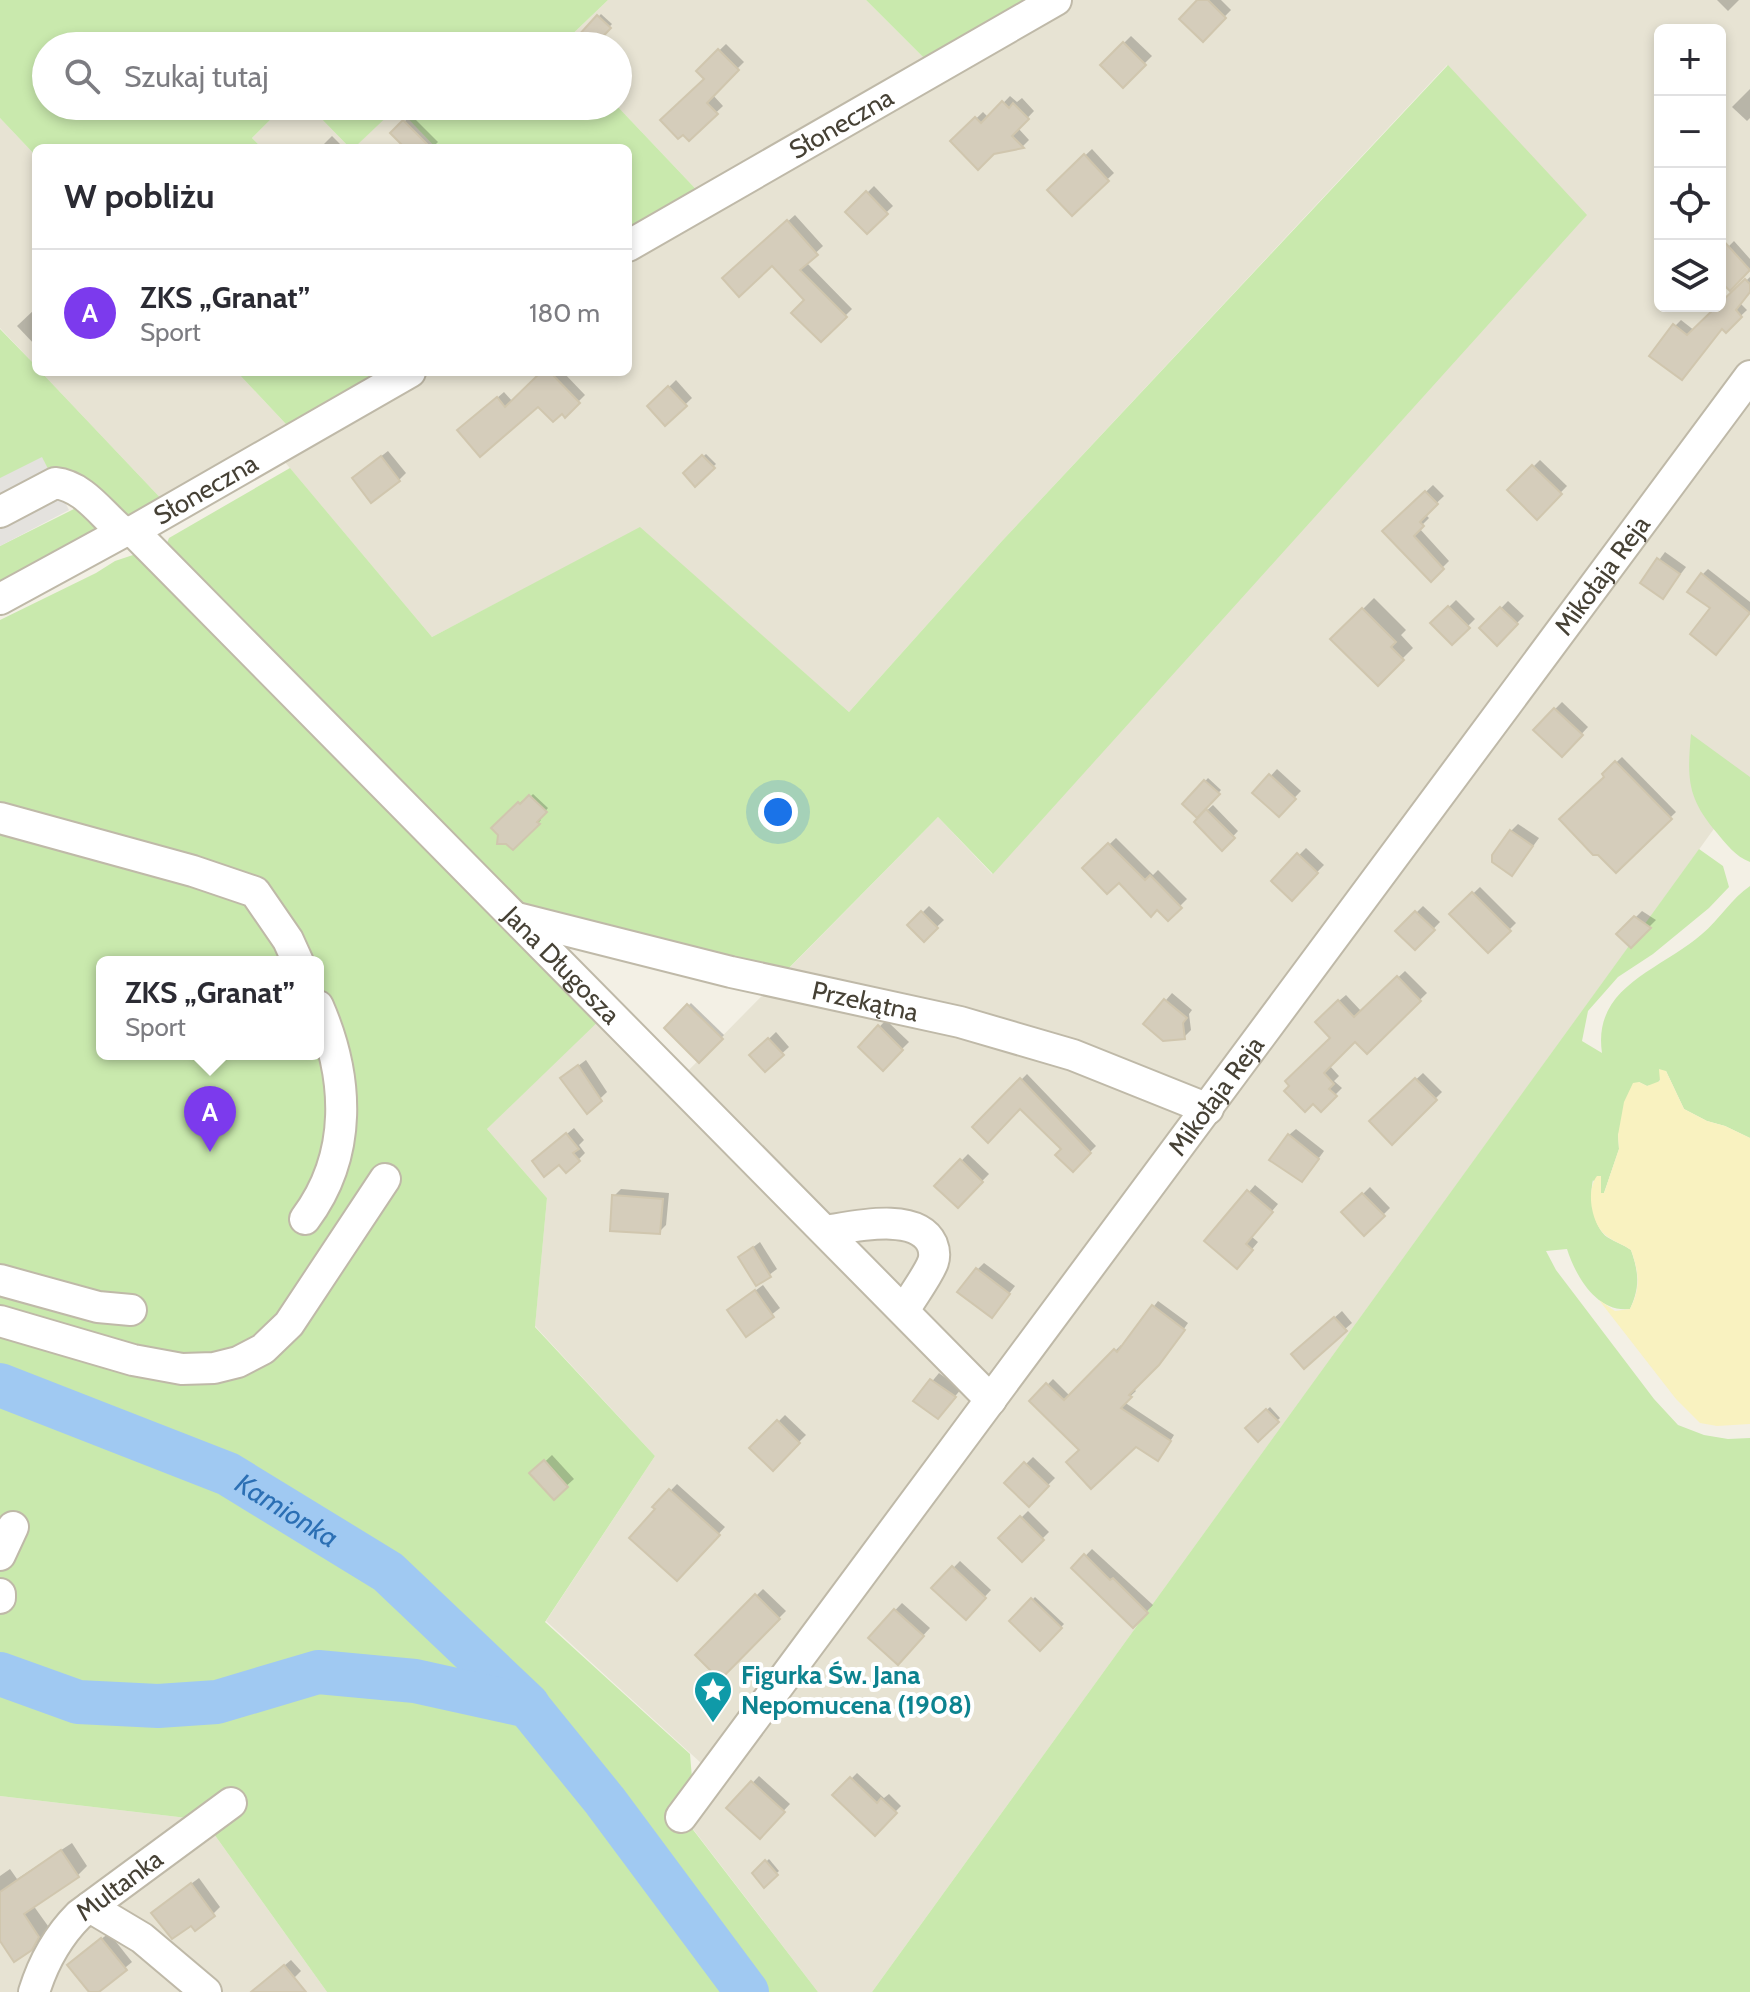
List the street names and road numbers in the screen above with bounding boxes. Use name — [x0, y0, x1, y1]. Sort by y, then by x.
street label: Słoneczna — [784, 81, 899, 166]
street label: Słoneczna — [148, 447, 264, 532]
street label: Mikołaja Reja — [1547, 509, 1657, 641]
street label: Jana Długosza — [496, 899, 627, 1031]
street label: Przekątna — [809, 974, 922, 1029]
street label: Mikołaja Reja — [1161, 1029, 1271, 1162]
street label: Multanka — [69, 1842, 169, 1928]

